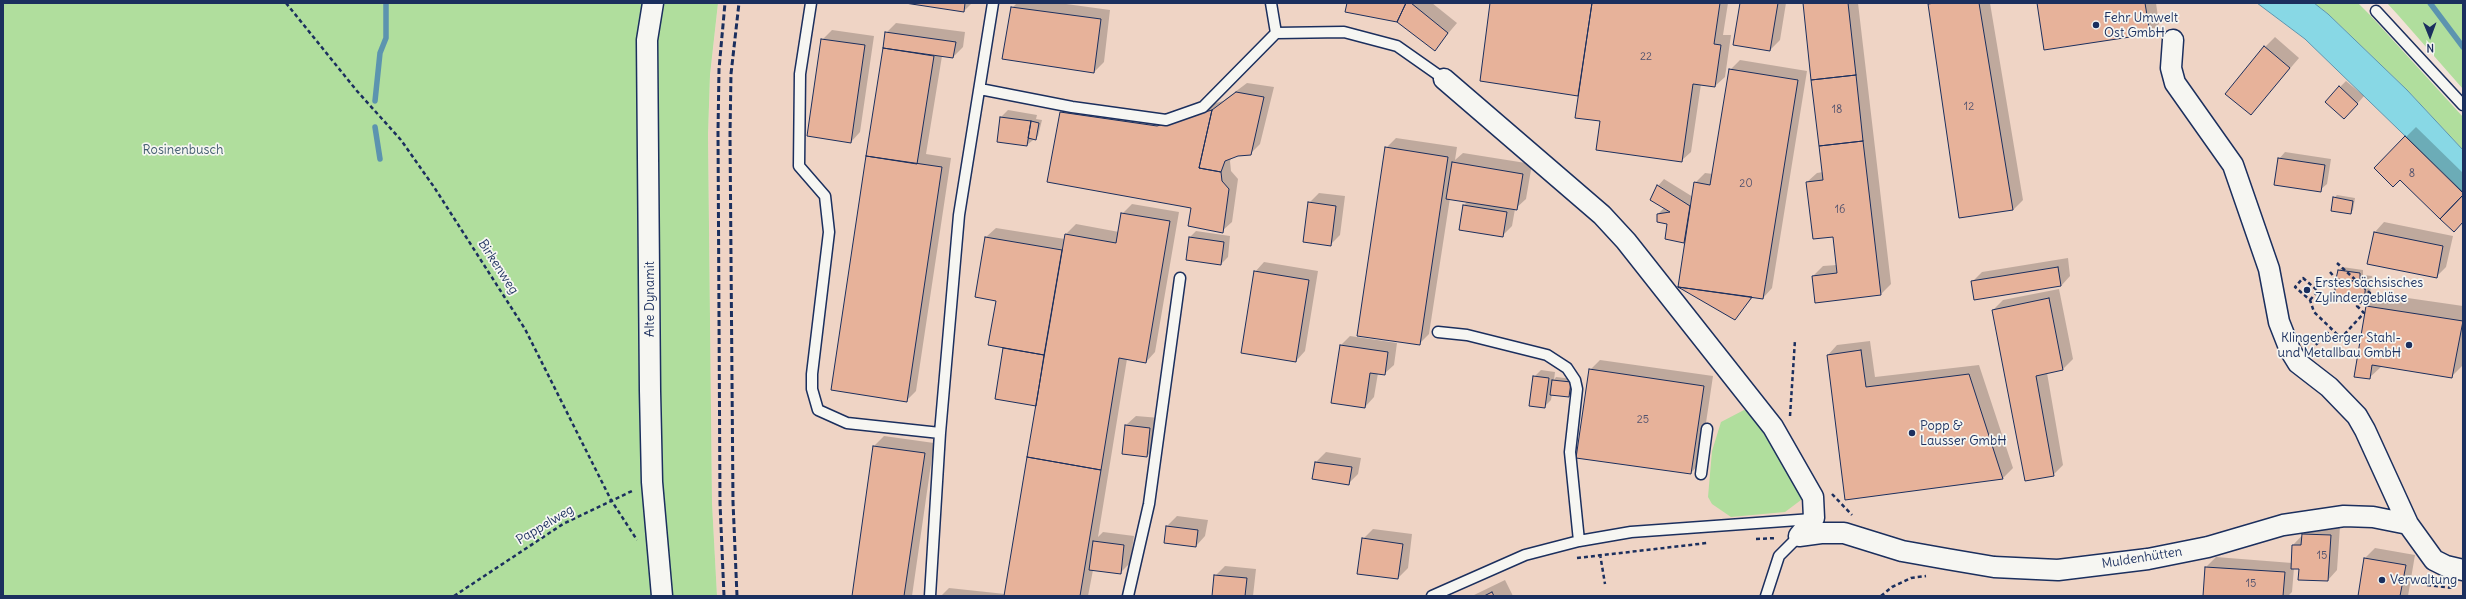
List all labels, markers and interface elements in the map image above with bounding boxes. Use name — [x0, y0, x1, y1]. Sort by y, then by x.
place label: Fehr Umwelt Ost GmbH — [2104, 10, 2178, 41]
north arrow — [2410, 16, 2450, 56]
marker: Fehr Umwelt Ost GmbH — [2091, 20, 2101, 30]
text: N — [2426, 41, 2434, 55]
house number: 22 — [1640, 50, 1652, 64]
house number: 12 — [1964, 100, 1974, 114]
house number: 18 — [1832, 103, 1842, 117]
park label: Rosinenbusch — [142, 142, 224, 158]
house number: 8 — [2409, 167, 2415, 181]
house number: 20 — [1739, 177, 1753, 191]
house number: 16 — [1835, 203, 1845, 217]
street label: Birkenweg — [475, 237, 521, 297]
street label: Alte Dynamit — [642, 261, 658, 337]
place label: Erstes sächsisches Zylindergebläse — [2315, 275, 2423, 306]
marker: Erstes sächsisches Zylindergebläse — [2302, 285, 2312, 295]
place label: Klingenberger Stahl- und Metallbau GmbH — [2278, 330, 2401, 361]
marker: Klingenberger Stahl- und Metallbau GmbH — [2404, 340, 2414, 350]
house number: 25 — [1637, 413, 1649, 427]
place label: Popp & Lausser GmbH — [1920, 418, 2006, 449]
marker: Popp & Lausser GmbH — [1907, 428, 1917, 438]
street label: Pappelweg — [513, 502, 577, 548]
street label: Muldenhütten — [2101, 544, 2183, 572]
house number: 15 — [2317, 549, 2327, 563]
place label: Verwaltung — [2390, 572, 2457, 588]
marker: Verwaltung — [2377, 575, 2387, 585]
house number: 15 — [2246, 577, 2256, 591]

